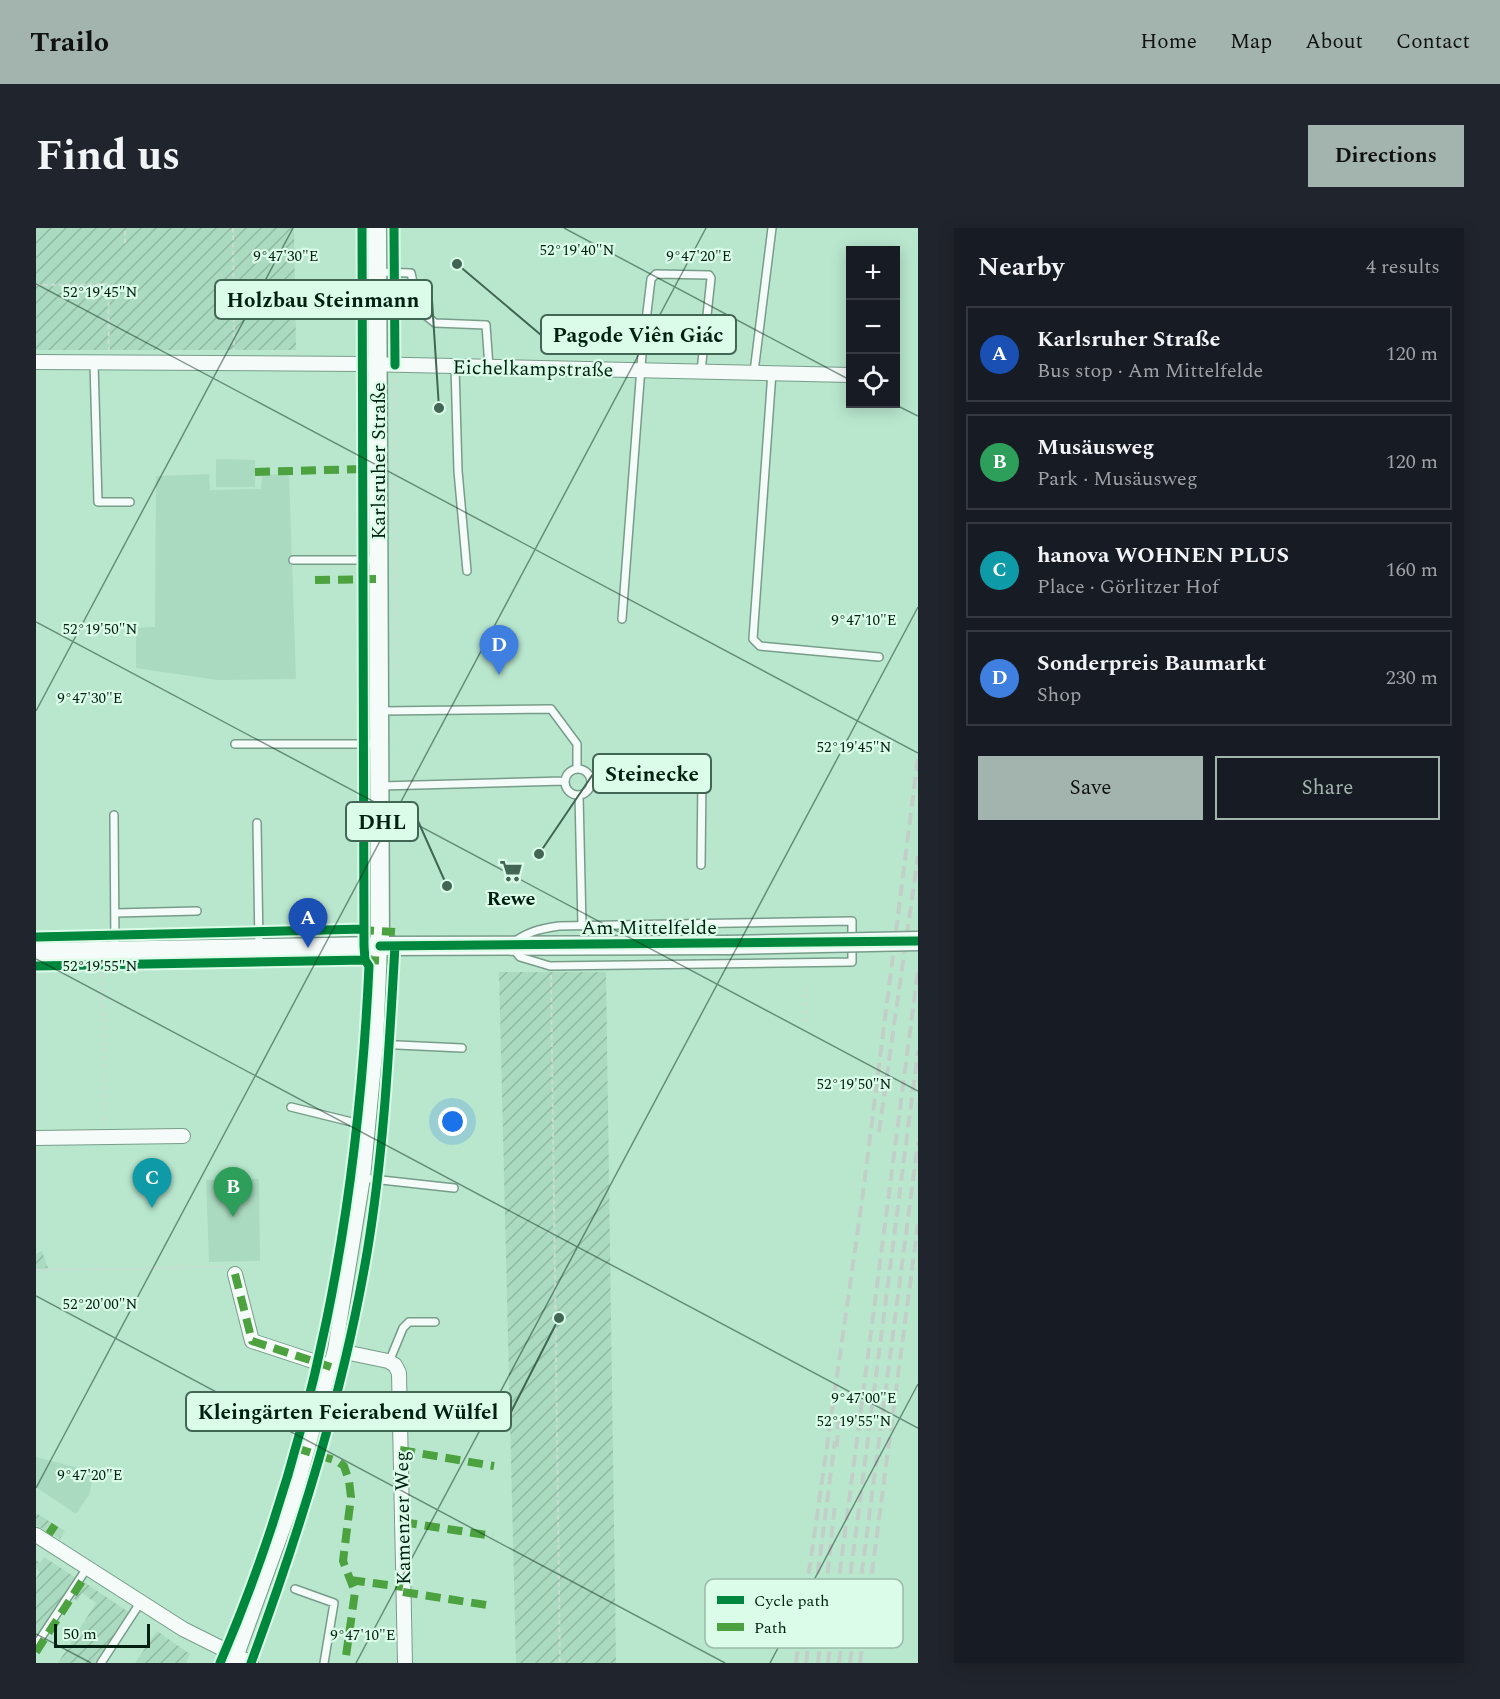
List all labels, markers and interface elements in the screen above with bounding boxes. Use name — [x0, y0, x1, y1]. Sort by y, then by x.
text: Trailo — [30, 21, 109, 64]
text: Home — [1140, 26, 1197, 58]
text: Map — [1230, 26, 1272, 58]
text: About — [1305, 26, 1363, 58]
text: Contact — [1396, 26, 1470, 58]
text: Find us — [36, 125, 180, 188]
button: Directions — [1308, 125, 1464, 187]
text: 52°19'40"N — [540, 239, 615, 262]
text: 9°47'30"E — [253, 245, 319, 268]
text: 9°47'20"E — [666, 245, 732, 268]
map controls — [846, 246, 900, 408]
button: + — [846, 246, 900, 300]
text: Nearby — [978, 247, 1064, 287]
text: 4 results — [1366, 252, 1440, 282]
callout: Holzbau Steinmann — [215, 280, 432, 319]
text: 52°19'45"N — [63, 281, 138, 304]
text: Holzbau Steinmann — [226, 285, 420, 317]
button: − — [846, 300, 900, 354]
callout: Pagode Viên Giác — [541, 315, 736, 354]
text: Pagode Viên Giác — [553, 320, 723, 352]
text: Karlsruher Straße — [1037, 323, 1220, 356]
text: A — [992, 339, 1007, 369]
text: 120 m — [1386, 339, 1438, 369]
street label: Eichelkampstraße — [452, 353, 614, 385]
button: locate — [846, 354, 900, 408]
text: Bus stop · Am Mittelfelde — [1037, 356, 1263, 386]
street label: Karlsruher Straße — [364, 382, 394, 540]
text: Musäusweg — [1037, 431, 1154, 464]
text: B — [992, 447, 1007, 477]
text: 120 m — [1386, 447, 1438, 477]
text: Park · Musäusweg — [1037, 464, 1198, 494]
text: hanova WOHNEN PLUS — [1037, 539, 1289, 572]
text: C — [992, 555, 1007, 585]
text: 160 m — [1386, 555, 1438, 585]
text: Place · Görlitzer Hof — [1037, 572, 1219, 602]
text: 9°47'10"E — [831, 609, 897, 632]
text: 52°19'50"N — [63, 618, 138, 641]
pin: D — [480, 626, 518, 675]
text: Sonderpreis Baumarkt — [1037, 647, 1266, 680]
text: D — [991, 663, 1008, 693]
text: 230 m — [1386, 663, 1438, 693]
text: Shop — [1037, 680, 1081, 710]
text: 9°47'30"E — [57, 687, 123, 710]
text: 52°19'45"N — [817, 736, 892, 759]
callout: Steinecke — [593, 754, 711, 793]
button: Save — [978, 756, 1203, 820]
button: Share — [1215, 756, 1440, 820]
text: Steinecke — [605, 759, 699, 791]
callout: DHL — [346, 802, 418, 841]
text: DHL — [358, 807, 406, 839]
supermarket icon: Rewe — [498, 858, 524, 884]
place label: Rewe — [487, 884, 536, 914]
pin: A — [288, 898, 328, 948]
street label: Am Mittelfelde — [581, 913, 717, 943]
text: 52°19'55"N — [63, 955, 138, 978]
text: 52°19'50"N — [817, 1073, 892, 1096]
your location — [438, 1107, 467, 1136]
pin: C — [132, 1158, 172, 1208]
pin: B — [214, 1168, 252, 1217]
text: 52°20'00"N — [63, 1293, 138, 1316]
text: 9°47'00"E — [831, 1387, 897, 1410]
callout: Kleingärten Feierabend Wülfel — [186, 1392, 511, 1431]
text: Kleingärten Feierabend Wülfel — [198, 1397, 498, 1429]
text: 52°19'55"N — [817, 1410, 892, 1433]
street label: Kamenzer Weg — [387, 1451, 419, 1585]
text: 9°47'20"E — [57, 1464, 123, 1487]
legend — [705, 1579, 903, 1648]
text: Cycle path — [754, 1589, 829, 1613]
text: Path — [754, 1616, 787, 1640]
scale bar — [54, 1621, 150, 1648]
text: 50 m — [63, 1622, 97, 1646]
text: 9°47'10"E — [330, 1624, 396, 1647]

